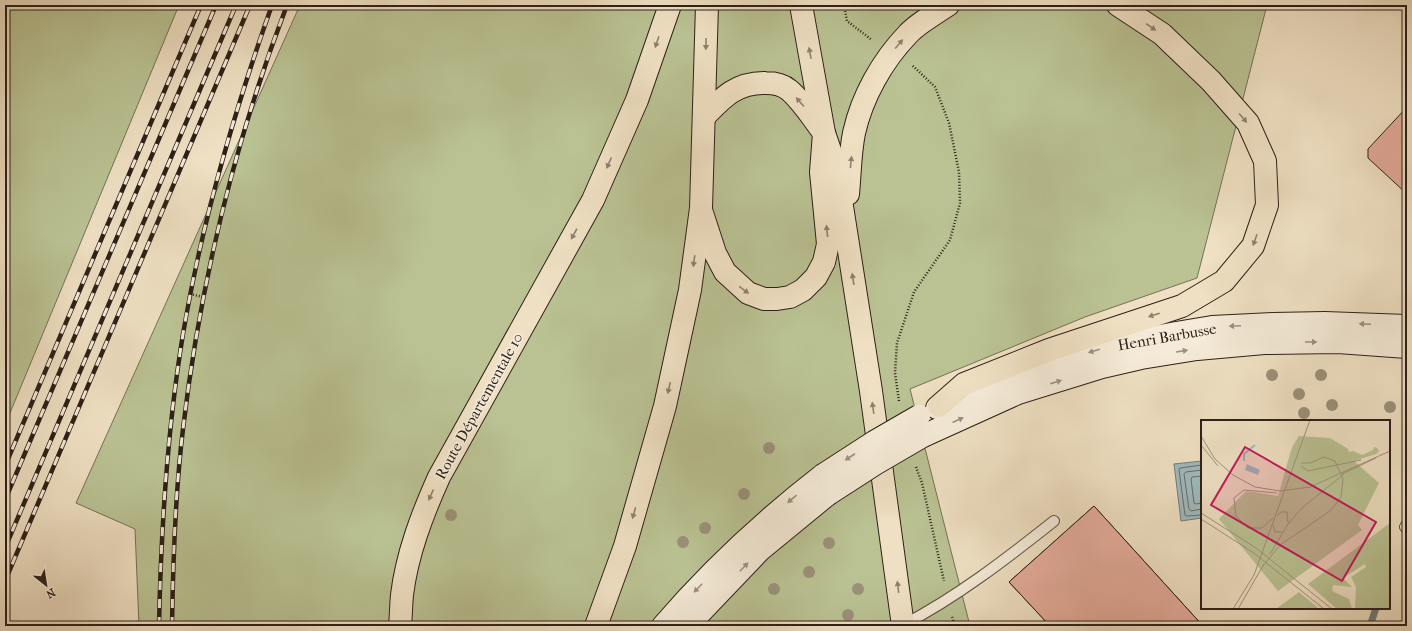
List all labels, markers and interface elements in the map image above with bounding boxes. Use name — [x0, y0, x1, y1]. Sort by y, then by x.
one-way arrow — [1145, 23, 1156, 31]
one-way arrow — [654, 36, 660, 48]
one-way arrow — [703, 38, 709, 51]
one-way arrow — [895, 39, 904, 50]
one-way arrow — [807, 47, 813, 59]
one-way arrow — [796, 98, 805, 107]
one-way arrow — [1238, 113, 1247, 123]
one-way arrow — [848, 156, 855, 168]
one-way arrow — [606, 157, 612, 168]
one-way arrow — [824, 225, 830, 237]
one-way arrow — [570, 228, 577, 240]
one-way arrow — [1252, 235, 1258, 247]
one-way arrow — [691, 254, 697, 267]
one-way arrow — [850, 273, 856, 286]
one-way arrow — [739, 286, 750, 294]
one-way arrow — [1147, 312, 1159, 318]
street label: Henri Barbusse — [1116, 319, 1218, 355]
one-way arrow — [1358, 321, 1371, 327]
one-way arrow — [1228, 323, 1241, 329]
street label: Route Départementale 10 — [431, 330, 527, 482]
one-way arrow — [1305, 339, 1318, 345]
one-way arrow — [1088, 348, 1100, 354]
one-way arrow — [1176, 348, 1188, 354]
one-way arrow — [1050, 379, 1062, 385]
one-way arrow — [665, 382, 671, 394]
one-way arrow — [870, 402, 876, 414]
one-way arrow — [953, 417, 965, 423]
inset map — [1201, 420, 1390, 609]
one-way arrow — [844, 454, 856, 461]
one-way arrow — [428, 490, 434, 501]
one-way arrow — [787, 495, 798, 504]
one-way arrow — [631, 508, 637, 520]
one-way arrow — [739, 562, 748, 571]
north arrow — [26, 565, 66, 605]
one-way arrow — [895, 581, 901, 593]
one-way arrow — [693, 583, 702, 593]
text: N — [43, 586, 58, 601]

